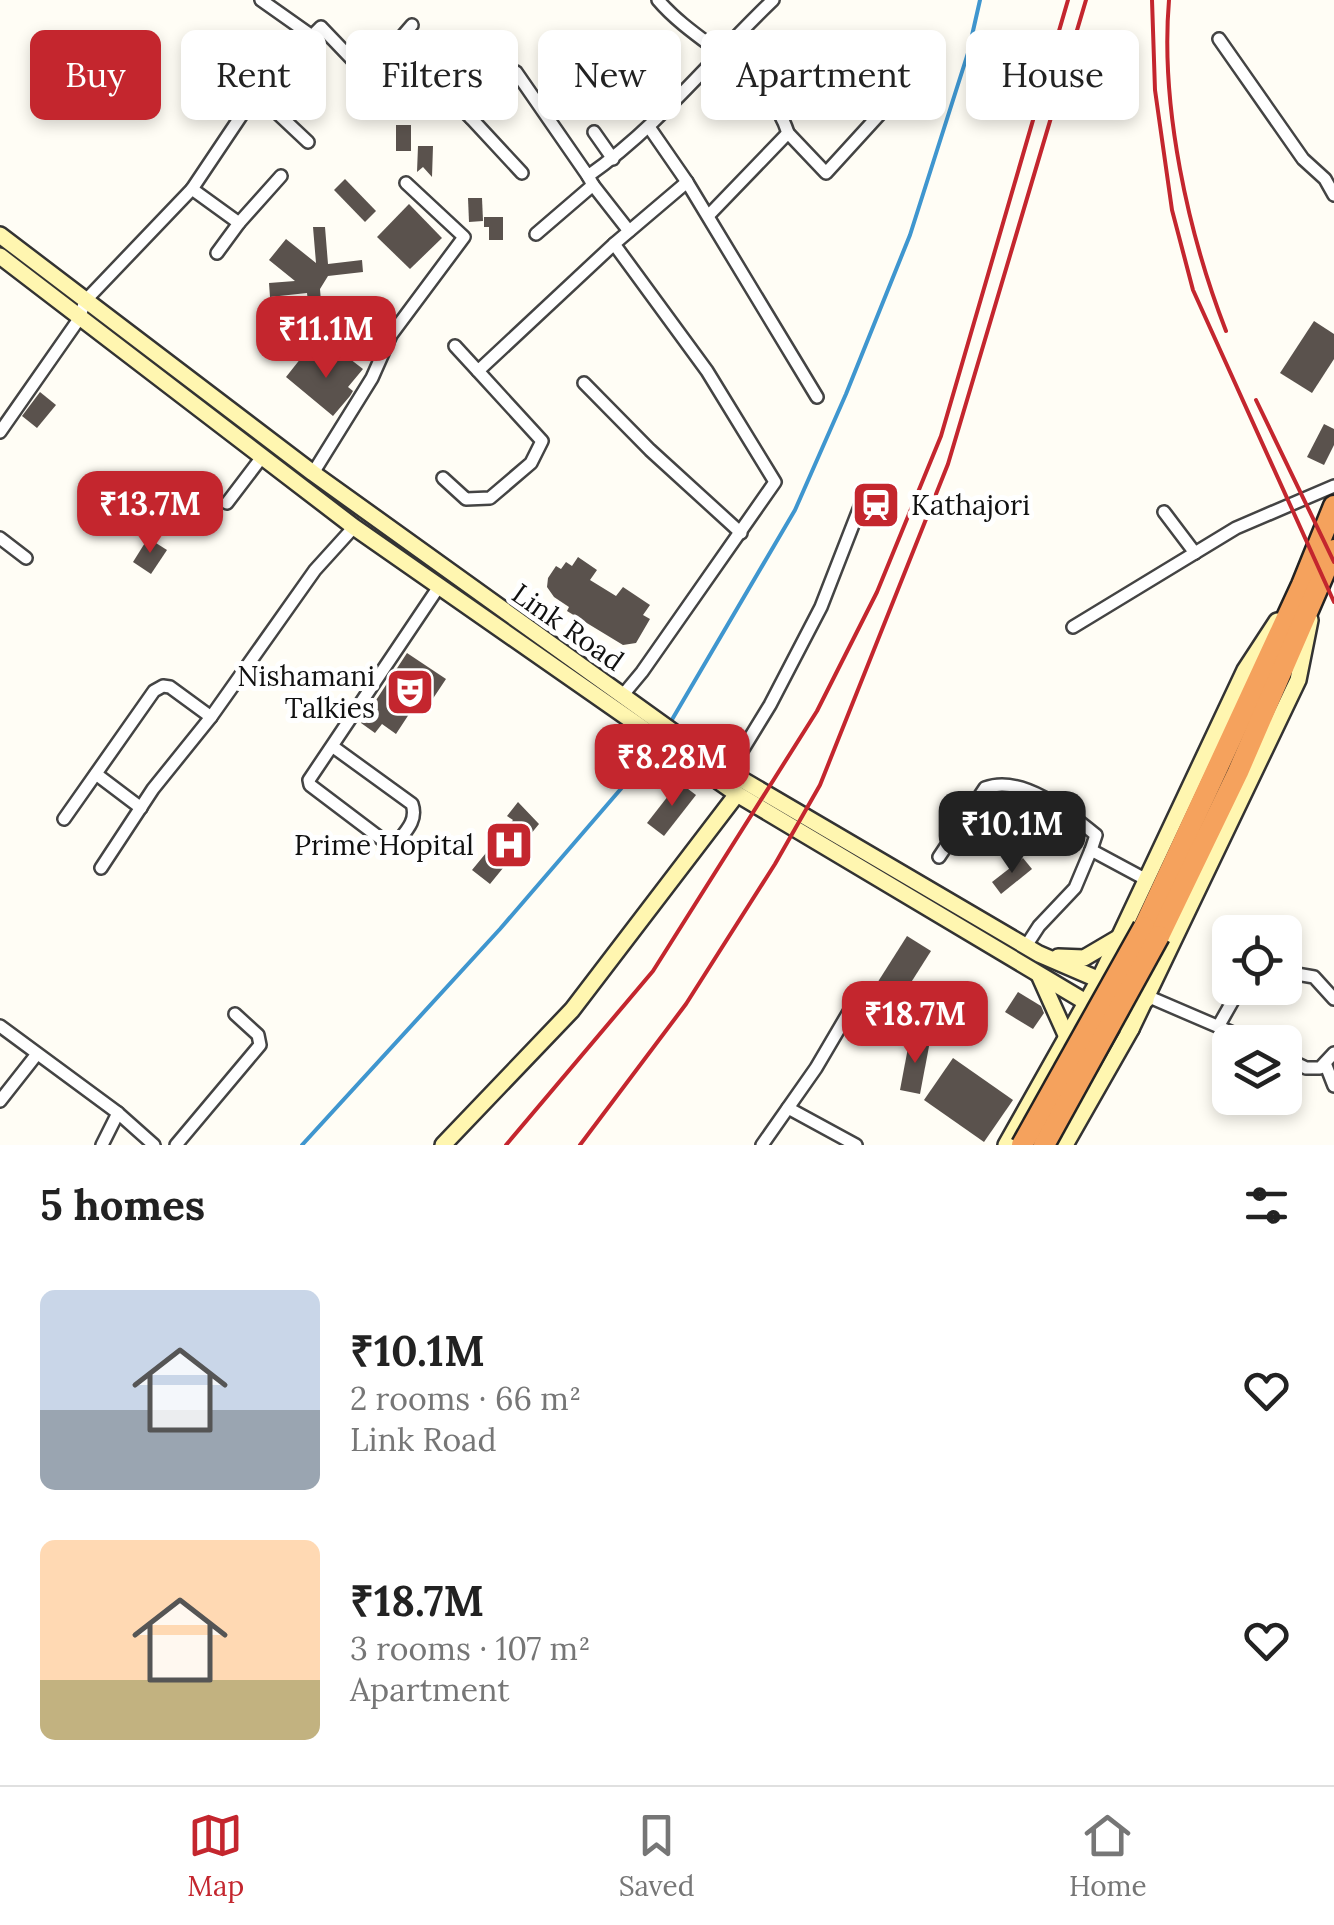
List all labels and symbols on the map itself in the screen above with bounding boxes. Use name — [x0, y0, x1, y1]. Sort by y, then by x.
pin: ₹11.1M — [245, 296, 407, 381]
pin: ₹13.7M — [69, 471, 231, 556]
station icon: Kathajori — [850, 479, 902, 531]
place label: Kathajori — [911, 487, 1030, 523]
street label: Link Road — [505, 575, 631, 679]
place label: Nishamani Talkies — [237, 658, 375, 726]
theatre icon: Nishamani Talkies — [384, 666, 436, 718]
pin: ₹8.28M — [591, 724, 753, 809]
pin: ₹10.1M — [931, 791, 1093, 876]
hospital icon: Prime Hopital — [483, 819, 535, 871]
place label: Prime Hopital — [294, 827, 474, 863]
pin: ₹18.7M — [834, 981, 996, 1066]

